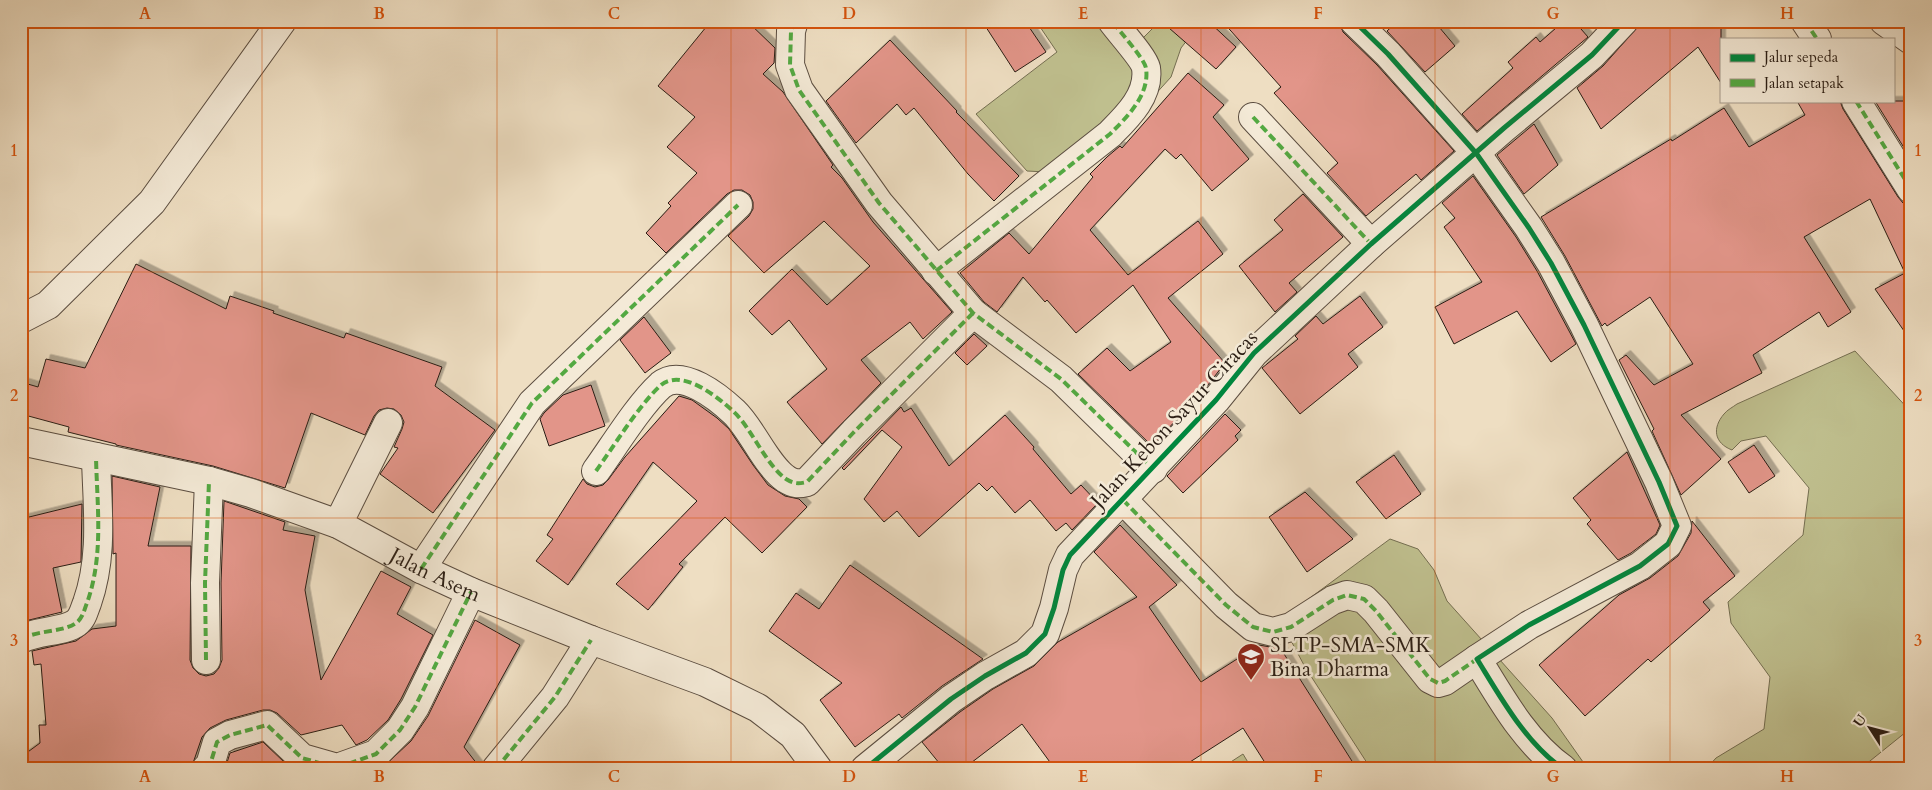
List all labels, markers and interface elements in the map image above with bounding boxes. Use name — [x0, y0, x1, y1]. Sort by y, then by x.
text: A — [139, 3, 151, 25]
text: B — [373, 3, 385, 25]
text: C — [608, 3, 620, 25]
text: D — [842, 3, 856, 25]
text: E — [1078, 3, 1088, 25]
text: F — [1313, 3, 1323, 25]
text: G — [1546, 3, 1560, 25]
text: H — [1780, 3, 1794, 25]
legend — [1720, 38, 1894, 102]
text: Jalur sepeda — [1762, 47, 1839, 67]
text: Jalan setapak — [1762, 73, 1844, 93]
text: 1 — [10, 140, 18, 162]
text: 1 — [1914, 140, 1922, 162]
street label: Jalan Kebon Sayur Ciracas — [1082, 324, 1265, 517]
text: 2 — [10, 385, 18, 407]
text: 2 — [1914, 385, 1922, 407]
street label: Jalan Asem — [382, 539, 485, 609]
text: 3 — [10, 630, 18, 652]
text: 3 — [1914, 630, 1922, 652]
place label: SLTP-SMA-SMK Bina Dharma — [1270, 631, 1431, 684]
school or university icon: SLTP-SMA-SMK Bina Dharma — [1236, 642, 1266, 681]
north arrow — [1844, 702, 1894, 752]
text: U — [1849, 710, 1871, 731]
text: A — [139, 766, 151, 788]
text: B — [373, 766, 385, 788]
text: C — [608, 766, 620, 788]
text: D — [842, 766, 856, 788]
text: E — [1078, 766, 1088, 788]
text: F — [1313, 766, 1323, 788]
text: G — [1546, 766, 1560, 788]
text: H — [1780, 766, 1794, 788]

